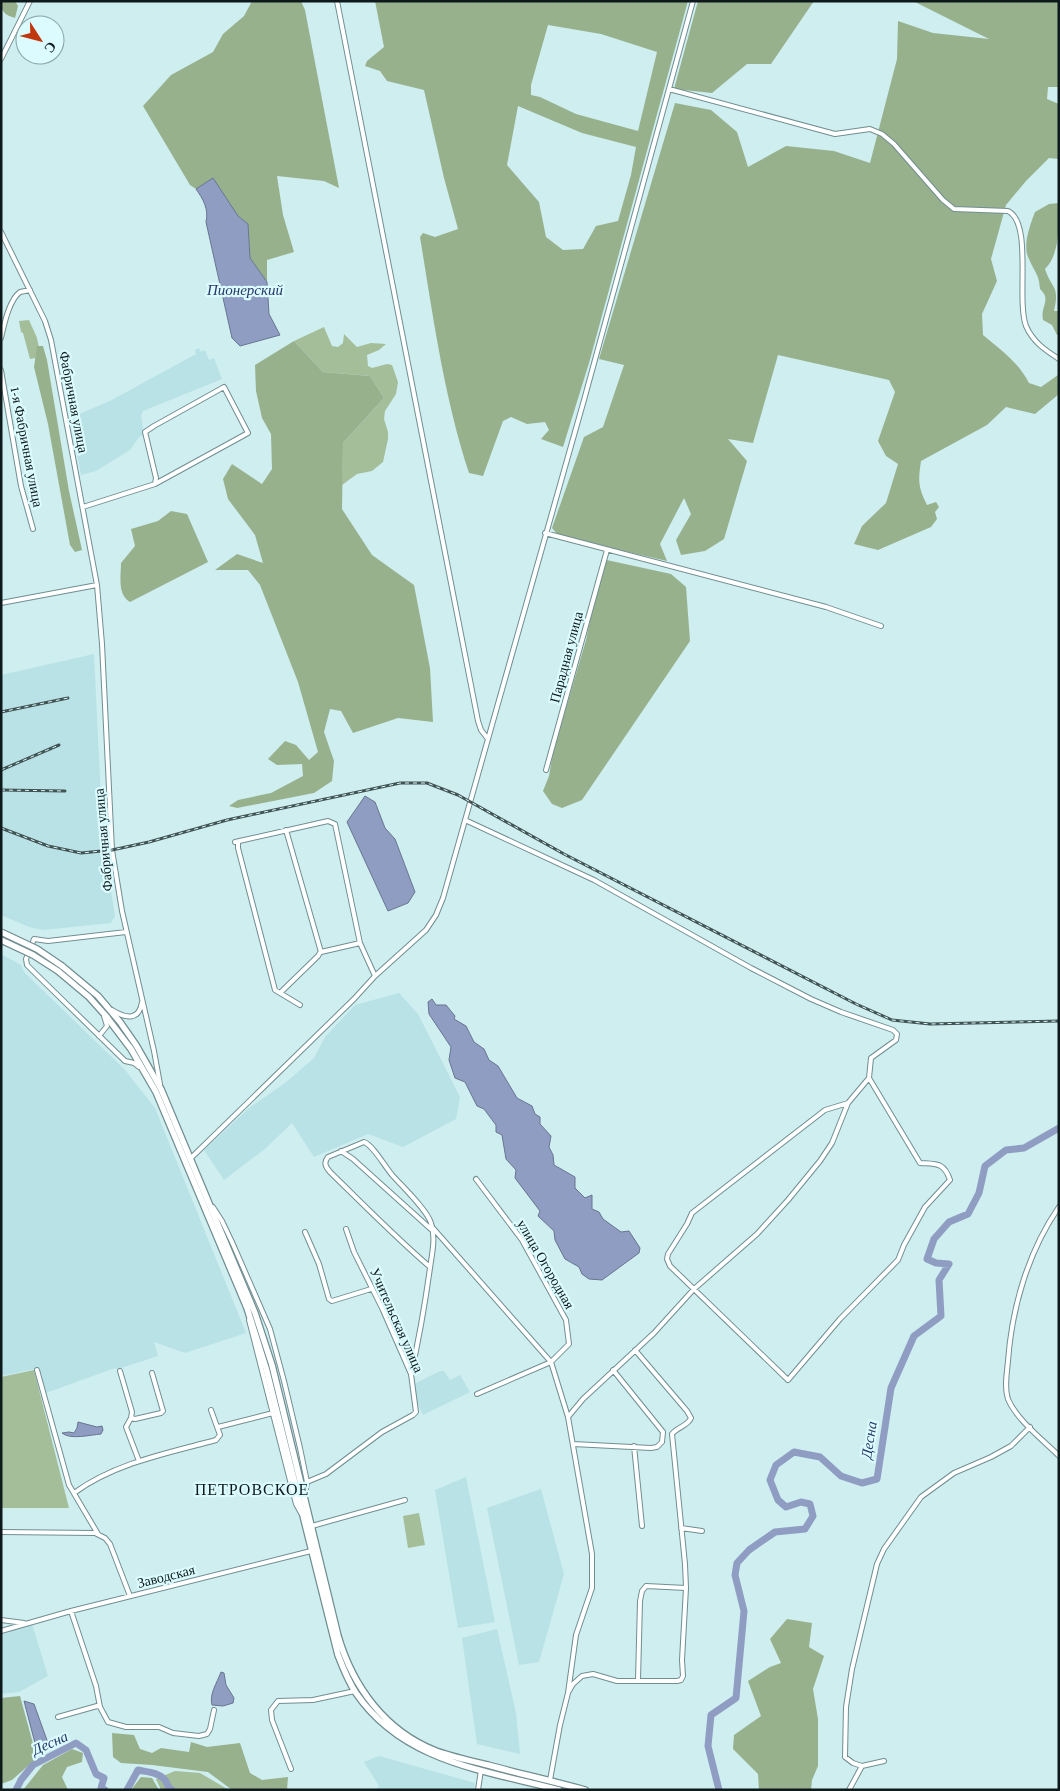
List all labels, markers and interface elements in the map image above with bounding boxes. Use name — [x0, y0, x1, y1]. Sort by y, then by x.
north arrow — [15, 15, 65, 65]
text: С — [41, 39, 60, 56]
water label: Пионерский — [206, 282, 284, 298]
street label: Фабричная улица — [56, 350, 92, 455]
street label: 1-я Фабричная улица — [7, 386, 47, 509]
street label: Парадная улица — [546, 609, 586, 704]
street label: Фабричная улица — [90, 787, 115, 892]
street label: улица Огородная — [514, 1216, 578, 1312]
street label: Учительская улица — [367, 1265, 428, 1375]
water label: Десна — [858, 1420, 880, 1462]
district label: ПЕТРОВСКОЕ — [195, 1481, 309, 1498]
street label: Заводская — [135, 1561, 197, 1591]
water label: Десна — [28, 1728, 70, 1759]

